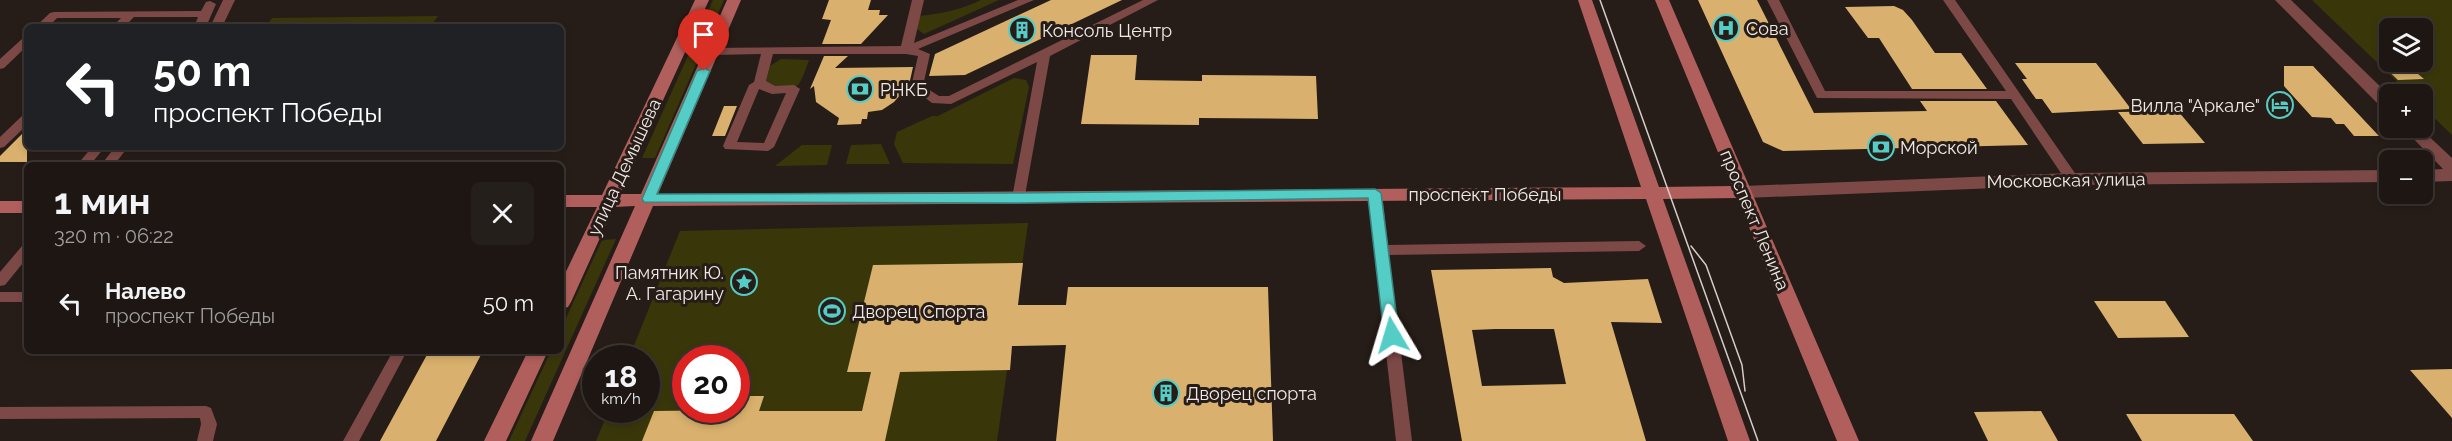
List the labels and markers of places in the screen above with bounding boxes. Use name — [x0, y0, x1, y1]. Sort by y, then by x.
pin — [678, 9, 729, 71]
hospital icon: Сова — [1711, 13, 1741, 43]
building icon: Консоль Центр — [1007, 15, 1037, 45]
place label: Сова — [1746, 18, 1789, 39]
place label: Консоль Центр — [1042, 20, 1172, 41]
bank icon: РНКБ — [845, 74, 875, 104]
place label: РНКБ — [880, 79, 928, 100]
hotel icon: Вилла "Аркале" — [2265, 90, 2295, 120]
place label: Вилла "Аркале" — [2130, 95, 2260, 116]
bank icon: Морской — [1866, 132, 1896, 162]
place label: Морской — [1900, 137, 1978, 158]
place label: Памятник Ю. А. Гагарину — [615, 262, 724, 304]
place icon: Памятник Ю. А. Гагарину — [729, 267, 759, 297]
sports icon: Дворец Спорта — [817, 296, 847, 326]
place label: Дворец Спорта — [852, 301, 985, 322]
building icon: Дворец спорта — [1151, 378, 1181, 408]
place label: Дворец спорта — [1186, 383, 1317, 404]

